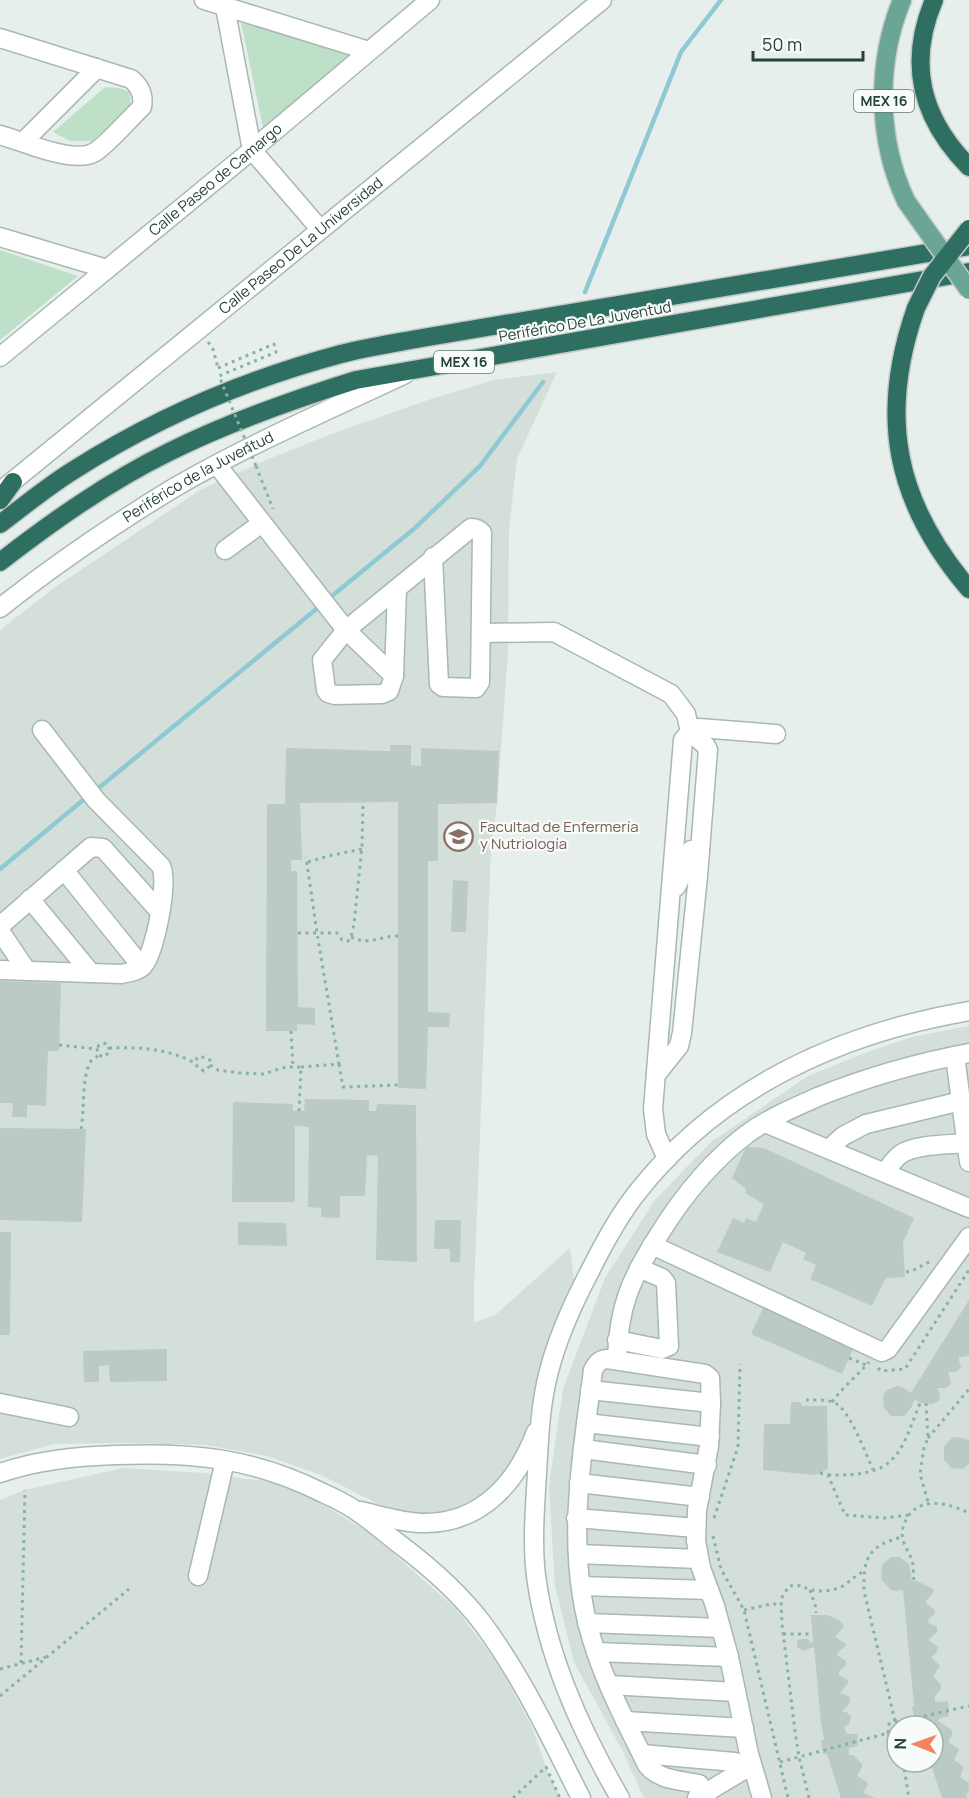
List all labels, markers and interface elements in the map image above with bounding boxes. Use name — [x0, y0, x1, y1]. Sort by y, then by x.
scale bar — [753, 24, 862, 62]
text: 50 m — [762, 32, 802, 56]
road number: MEX 16 — [854, 90, 914, 112]
street label: Calle Paseo de Camargo — [144, 118, 286, 241]
street label: Calle Paseo De La Universidad — [214, 172, 387, 319]
street label: Periférico De La Juventud — [497, 296, 673, 347]
road number: MEX 16 — [434, 351, 494, 373]
street label: Periférico de la Juventud — [118, 426, 277, 527]
place label: Facultad de Enfermería y Nutriología — [480, 816, 639, 854]
school or university icon: Facultad de Enfermería y Nutriología — [443, 820, 475, 852]
north arrow — [885, 1714, 945, 1774]
text: N — [889, 1738, 911, 1750]

